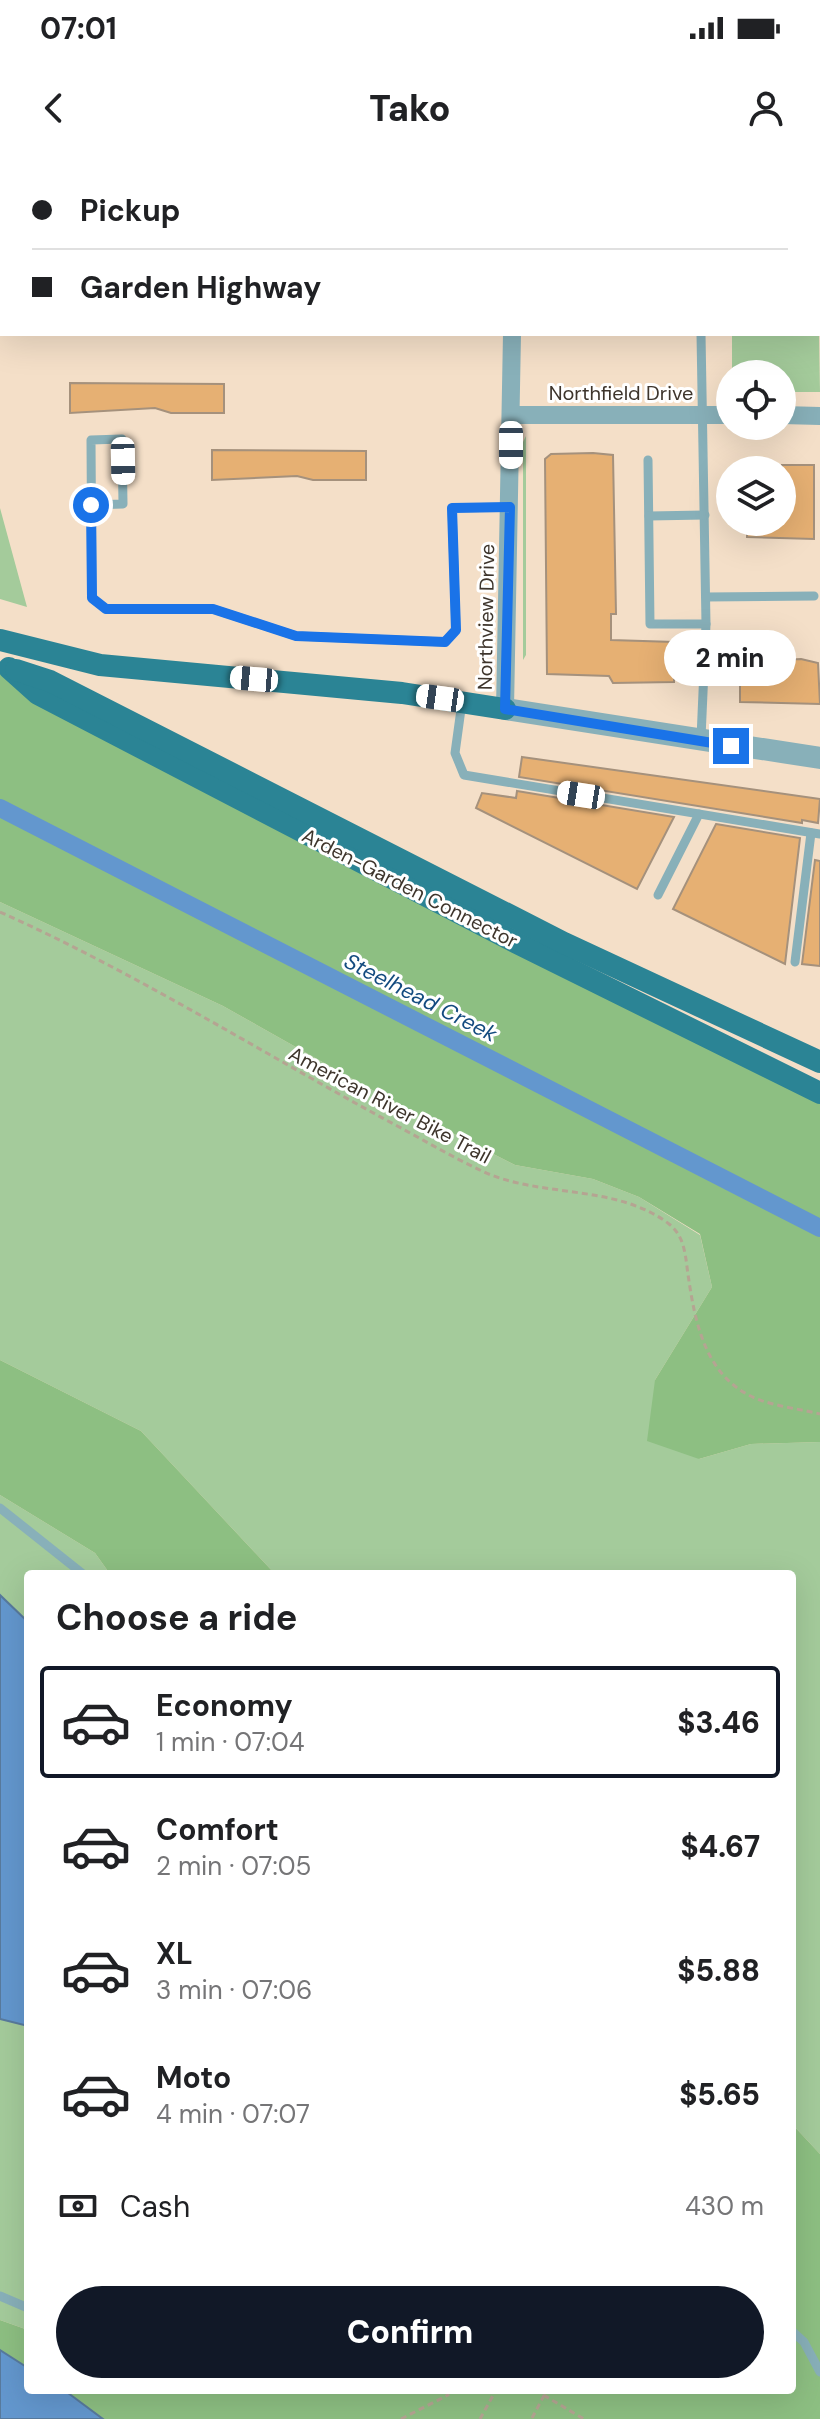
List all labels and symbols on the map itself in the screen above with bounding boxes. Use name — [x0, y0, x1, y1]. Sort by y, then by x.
street label: Northfield Drive — [549, 380, 693, 406]
car — [499, 421, 523, 469]
car — [111, 437, 135, 485]
route start — [73, 487, 109, 523]
street label: Northview Drive — [472, 544, 500, 690]
callout: 2 min — [665, 630, 797, 686]
car — [229, 665, 279, 693]
car — [415, 683, 465, 713]
route end — [713, 728, 749, 764]
car — [555, 779, 607, 811]
street label: Arden-Garden Connector — [298, 822, 522, 954]
water label: Steelhead Creek — [339, 946, 503, 1049]
street label: American River Bike Trail — [285, 1041, 495, 1169]

